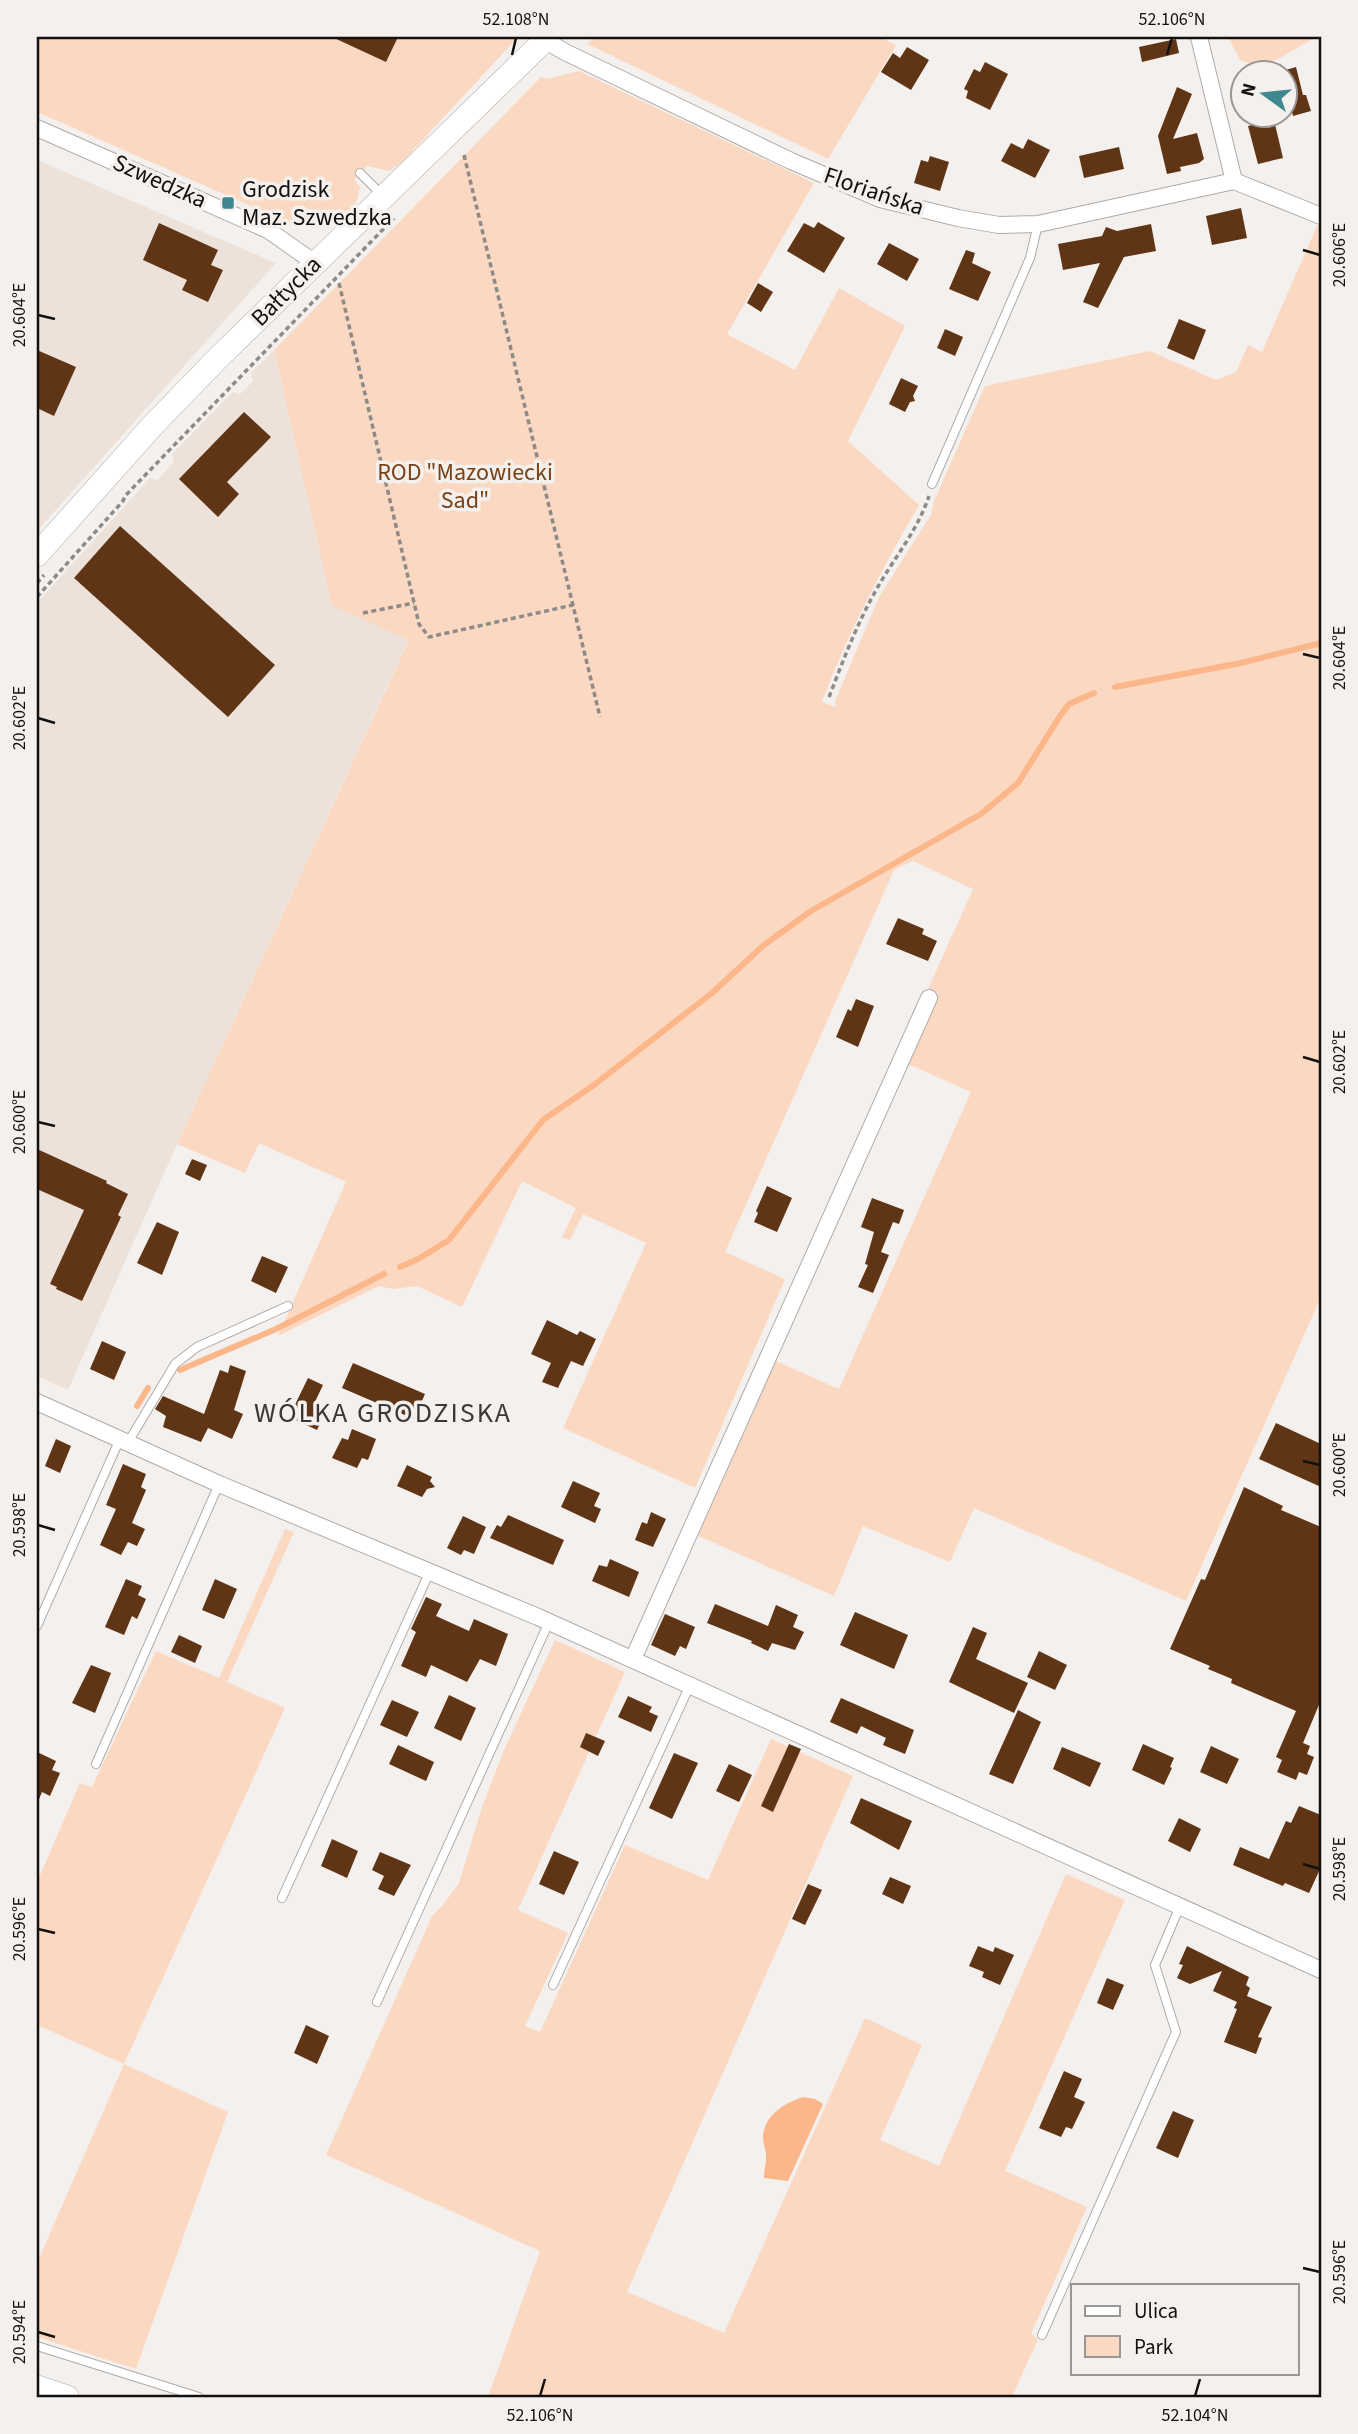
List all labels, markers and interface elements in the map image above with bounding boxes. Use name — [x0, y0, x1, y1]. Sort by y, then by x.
text: 52.108°N — [483, 7, 549, 32]
text: 52.106°N — [1139, 7, 1205, 32]
north arrow — [1228, 60, 1298, 130]
text: N — [1234, 80, 1264, 100]
street label: Szwedzka — [107, 145, 212, 218]
street label: Floriańska — [819, 158, 929, 225]
place label: Grodzisk Maz. Szwedzka — [242, 172, 392, 235]
marker: Grodzisk Maz. Szwedzka — [220, 195, 236, 211]
text: 20.606°E — [1327, 223, 1352, 287]
street label: Bałtycka — [243, 248, 330, 335]
text: 20.604°E — [7, 283, 32, 347]
park label: ROD "Mazowiecki Sad" — [377, 455, 553, 518]
text: 20.604°E — [1327, 626, 1352, 690]
text: 20.602°E — [7, 686, 32, 750]
text: 20.602°E — [1327, 1030, 1352, 1094]
text: 20.600°E — [7, 1090, 32, 1154]
district label: WÓLKA GRODZISKA — [254, 1393, 512, 1433]
text: 20.600°E — [1327, 1433, 1352, 1497]
text: 20.598°E — [7, 1493, 32, 1557]
text: 20.598°E — [1327, 1837, 1352, 1901]
text: 20.596°E — [7, 1897, 32, 1961]
text: 20.596°E — [1327, 2240, 1352, 2304]
legend — [1071, 2284, 1298, 2374]
text: Ulica — [1134, 2296, 1178, 2326]
text: 20.594°E — [7, 2300, 32, 2364]
text: Park — [1134, 2332, 1174, 2362]
text: 52.106°N — [507, 2403, 573, 2428]
text: 52.104°N — [1162, 2403, 1228, 2428]

